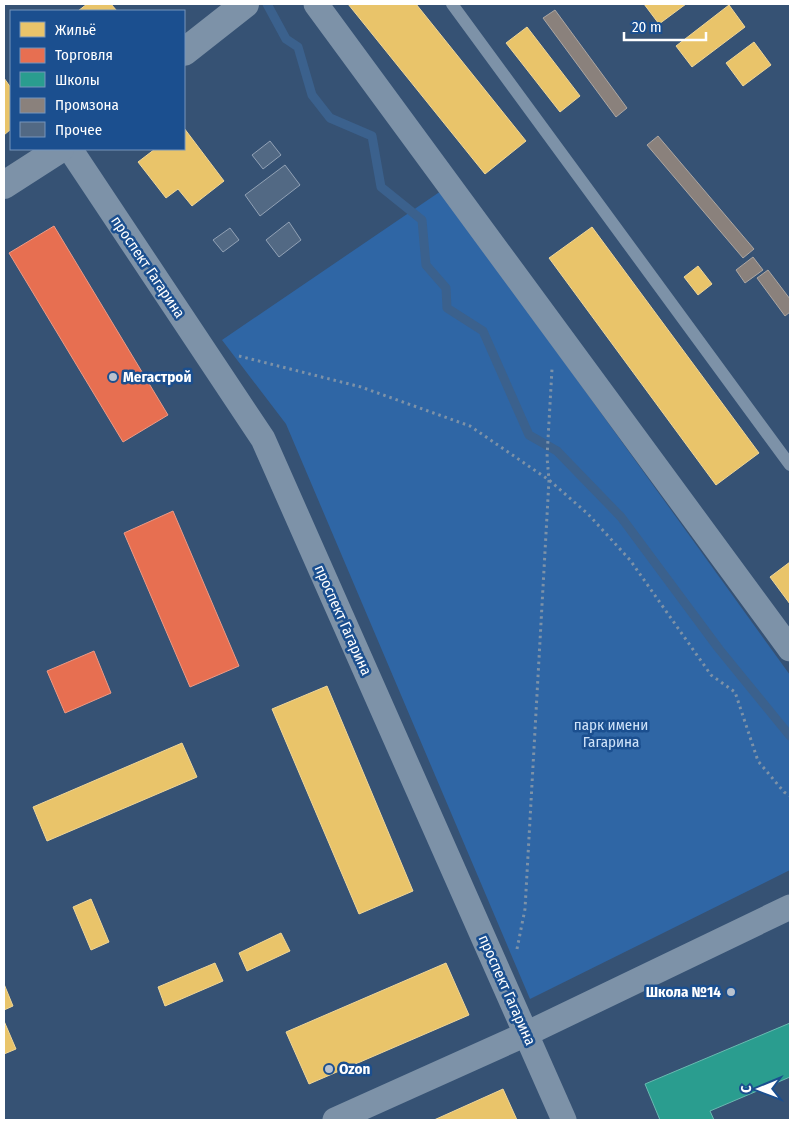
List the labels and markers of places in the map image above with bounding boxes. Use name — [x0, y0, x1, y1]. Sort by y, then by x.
place label: Мегастрой — [123, 368, 191, 386]
marker: Мегастрой — [107, 371, 119, 383]
place label: Школа №14 — [646, 983, 721, 1001]
marker: Школа №14 — [725, 986, 737, 998]
place label: Ozon — [339, 1060, 370, 1078]
marker: Ozon — [323, 1063, 335, 1075]

